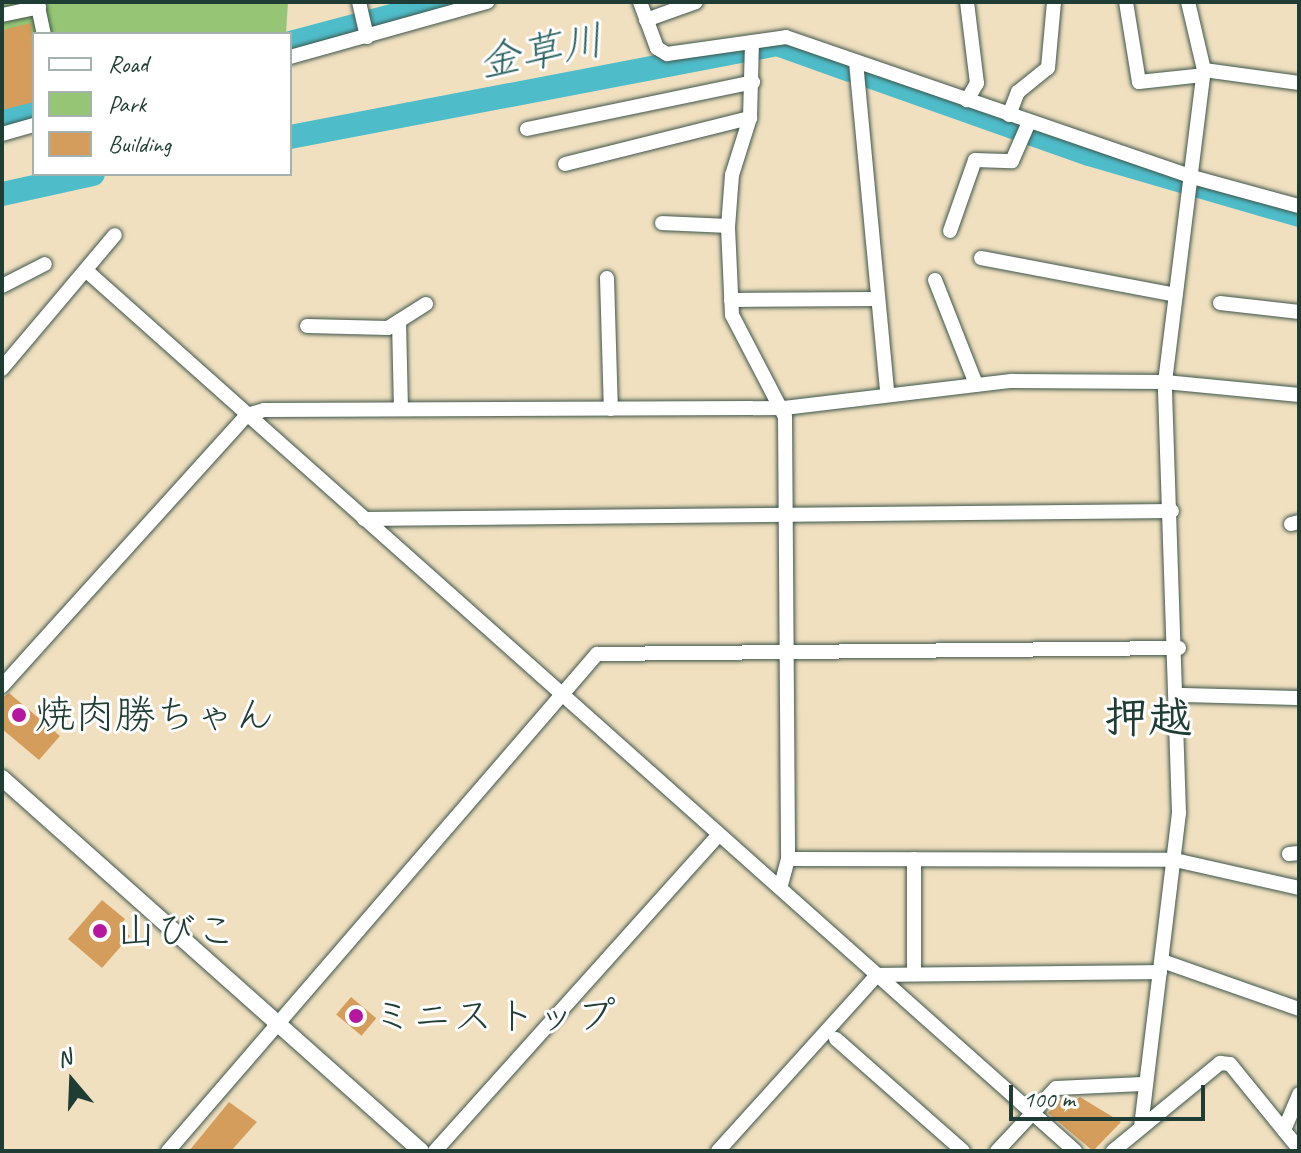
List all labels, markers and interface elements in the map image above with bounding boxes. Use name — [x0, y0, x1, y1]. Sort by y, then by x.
water label: 金草川 — [474, 15, 608, 89]
legend — [32, 32, 292, 176]
text: Road — [108, 49, 148, 79]
text: Park — [108, 89, 146, 119]
text: Building — [108, 129, 171, 159]
place label: 焼肉勝ちゃん — [35, 691, 275, 739]
district label: 押越 — [1104, 692, 1192, 744]
marker: 焼肉勝ちゃん — [10, 706, 28, 724]
place label: 山びこ — [116, 907, 236, 955]
marker: 山びこ — [91, 922, 109, 940]
place label: ミニストップ — [372, 992, 612, 1040]
marker: ミニストップ — [347, 1007, 365, 1025]
north arrow — [32, 1041, 112, 1121]
text: N — [53, 1043, 75, 1074]
scale bar — [1013, 1069, 1209, 1119]
text: 100 m — [1023, 1084, 1075, 1114]

